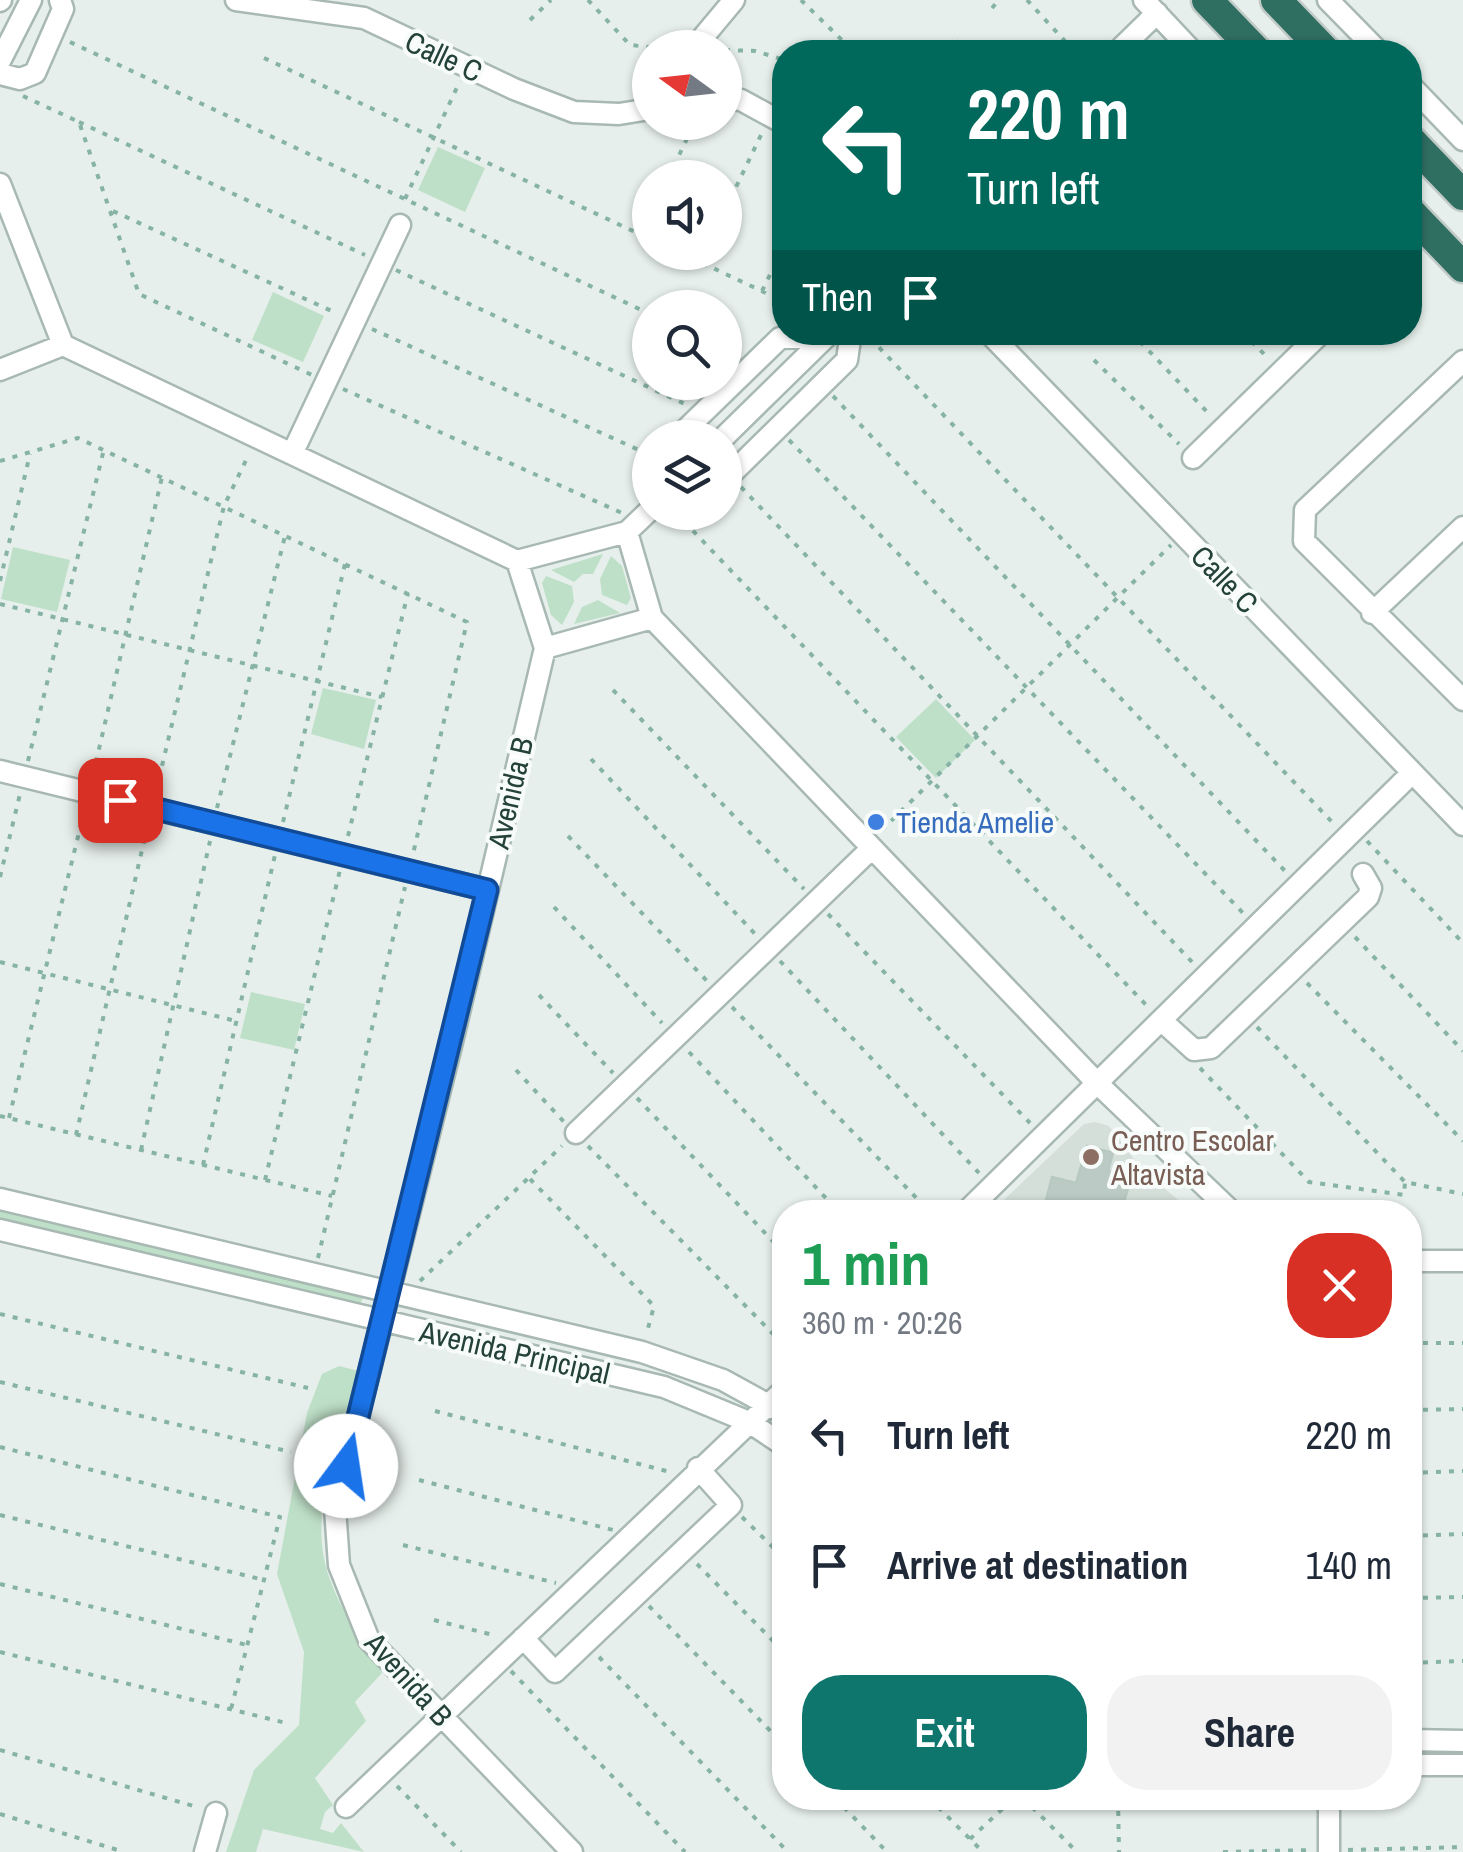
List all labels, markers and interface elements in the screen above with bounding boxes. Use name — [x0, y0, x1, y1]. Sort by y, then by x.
street label: Calle C — [399, 21, 489, 91]
north arrow — [632, 30, 742, 140]
map controls — [632, 30, 742, 530]
text: 220 m — [967, 67, 1130, 161]
icon: left — [802, 80, 932, 210]
text: Turn left — [967, 157, 1099, 218]
button: sound — [632, 160, 742, 270]
icon: arrive — [893, 270, 948, 325]
text: Then — [802, 272, 873, 323]
button: search — [632, 290, 742, 400]
button: layers — [632, 420, 742, 530]
street label: Calle C — [1183, 536, 1267, 622]
street label: Avenida B — [478, 733, 542, 854]
pin — [78, 758, 163, 843]
icon: arrive — [93, 773, 148, 828]
place label: Tienda Amelie — [896, 802, 1054, 842]
marker: Tienda Amelie — [865, 811, 887, 833]
place label: Centro Escolar Altavista — [1110, 1120, 1274, 1194]
marker: Centro Escolar Altavista — [1080, 1146, 1102, 1168]
text: 1 min — [802, 1223, 931, 1304]
button: close — [1287, 1233, 1392, 1338]
text: 360 m · 20:26 — [802, 1301, 962, 1344]
street label: Avenida Principal — [415, 1310, 614, 1393]
icon: left — [802, 1408, 857, 1463]
text: Turn left — [887, 1410, 1009, 1461]
text: 220 m — [1305, 1410, 1392, 1461]
position arrow — [294, 1414, 398, 1518]
icon: arrive — [802, 1538, 857, 1593]
text: Arrive at destination — [887, 1540, 1188, 1591]
text: 140 m — [1305, 1540, 1392, 1591]
street label: Avenida B — [356, 1623, 462, 1734]
button: Exit — [802, 1675, 1087, 1790]
button: Share — [1107, 1675, 1392, 1790]

